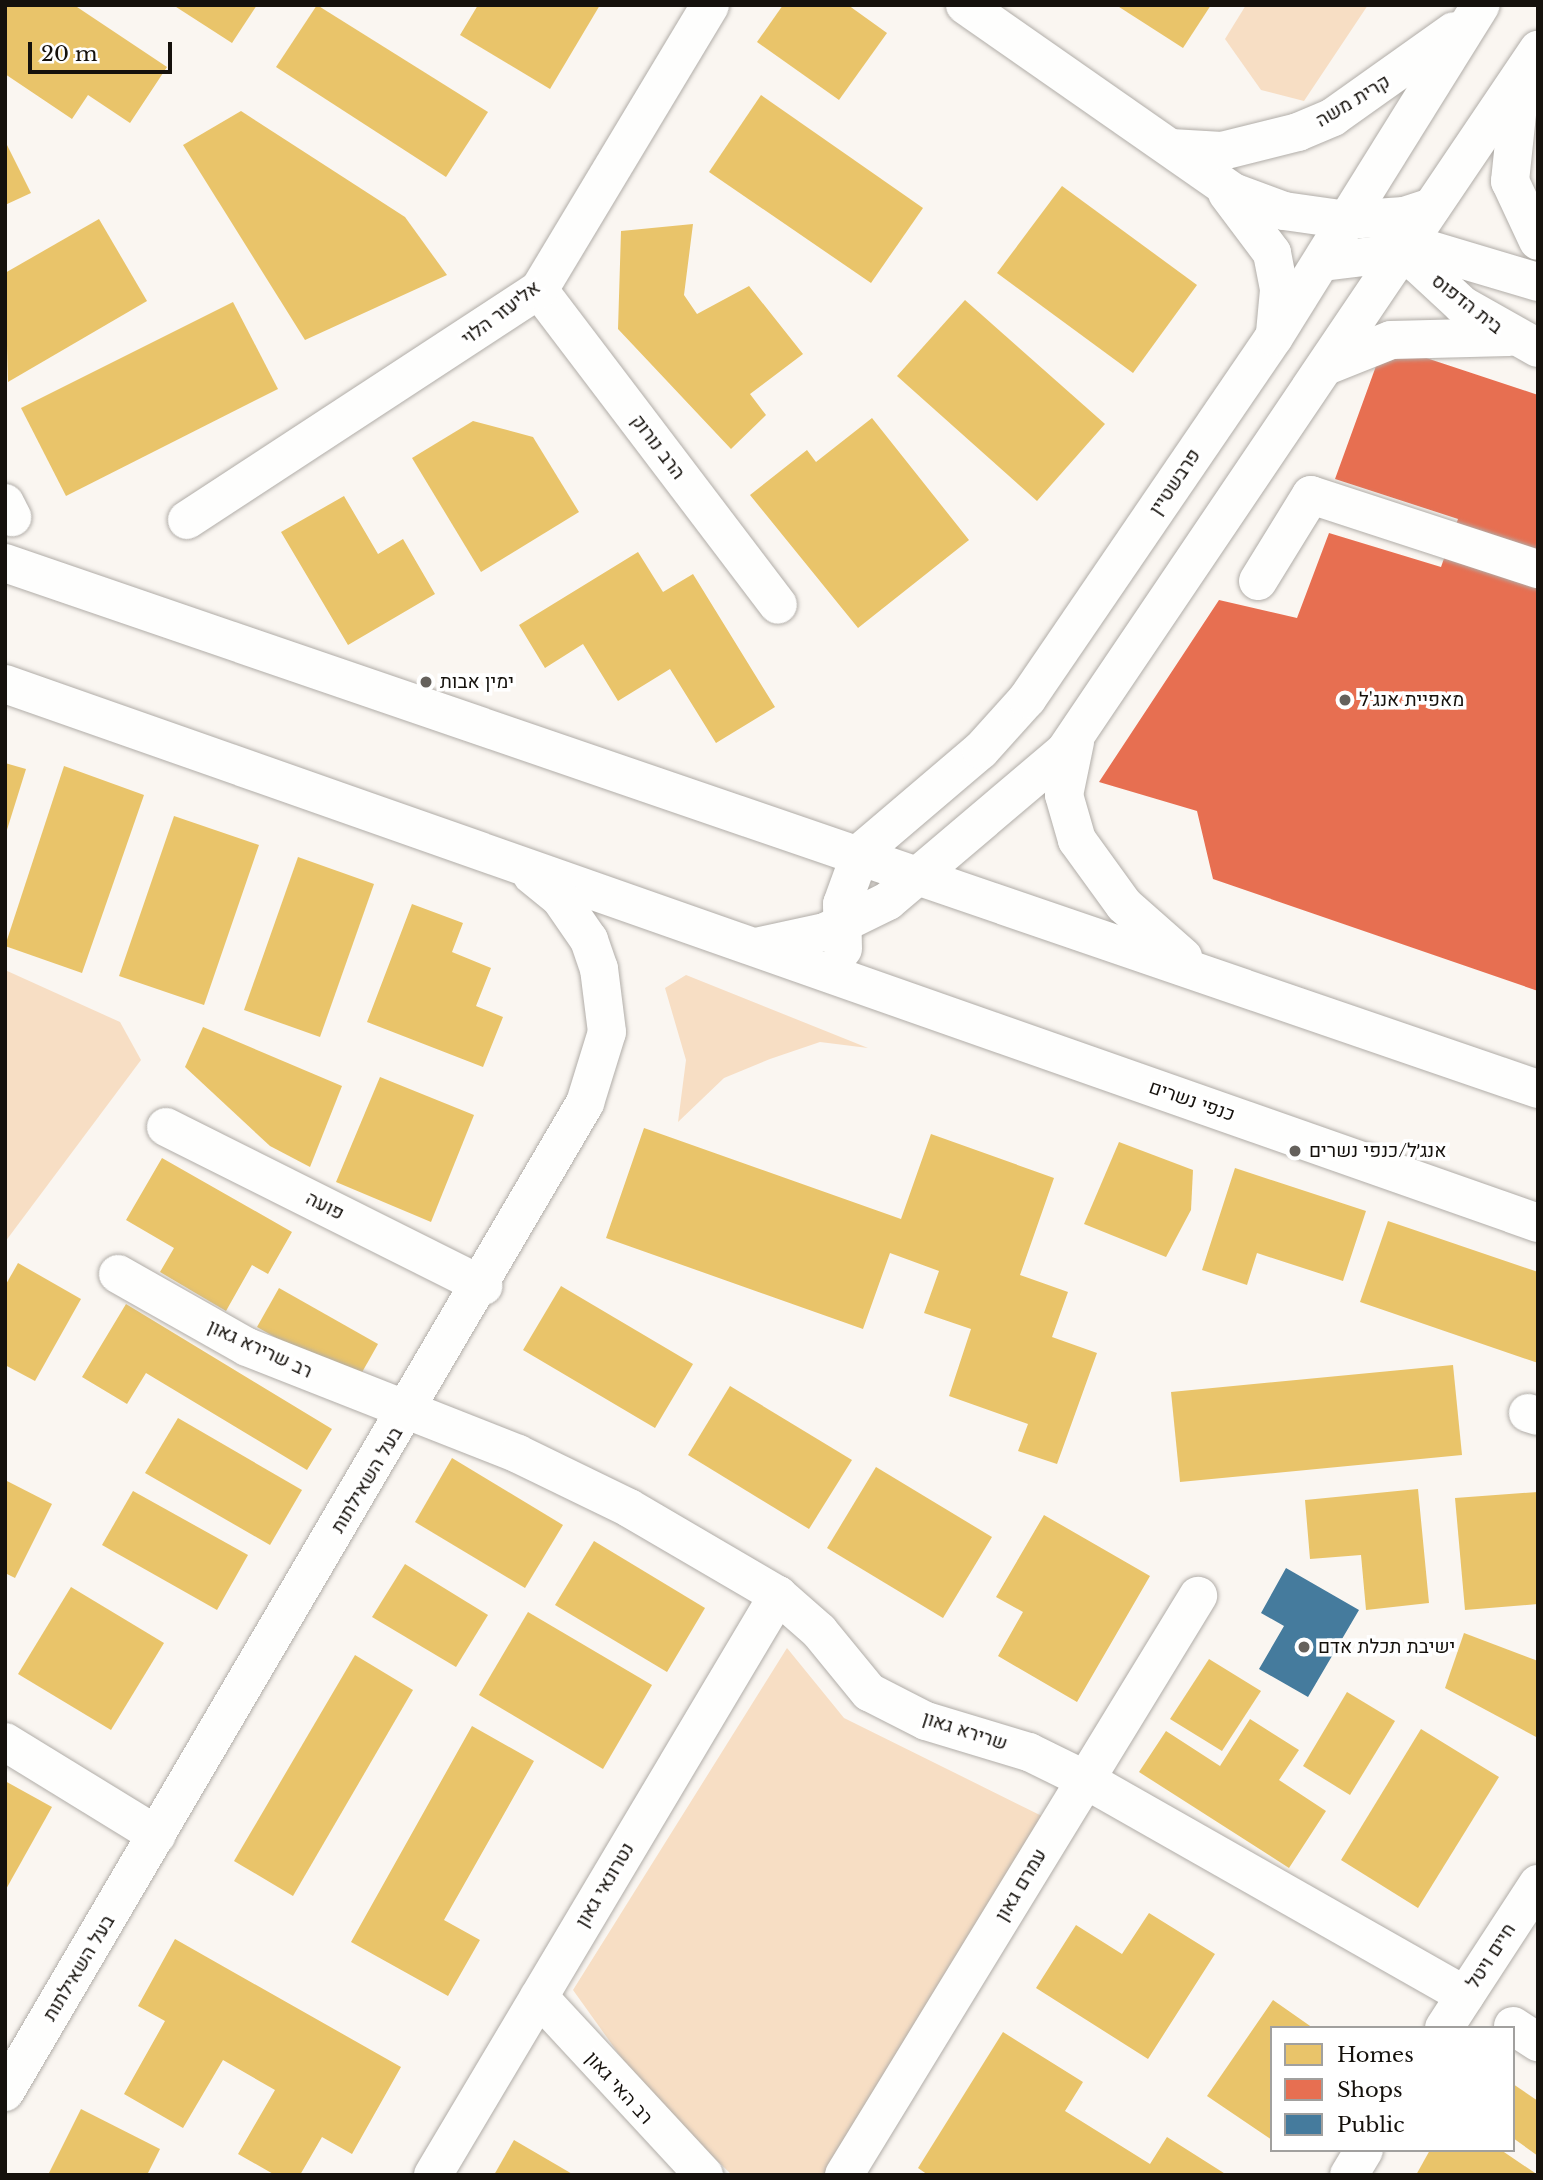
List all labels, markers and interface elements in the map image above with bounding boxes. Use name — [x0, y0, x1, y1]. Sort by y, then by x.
scale bar — [32, 28, 175, 72]
text: 20 m — [41, 41, 98, 67]
street label: קרית משה — [1312, 70, 1394, 132]
street label: בית הדפוס — [1427, 269, 1507, 339]
street label: אליעזר הלוי — [457, 276, 545, 350]
street label: הרב נורוק — [626, 410, 690, 484]
street label: פרבשטיין — [1145, 445, 1205, 519]
place label: ימין אבות — [440, 671, 514, 693]
marker: ימין אבות — [418, 674, 434, 690]
place label: מאפיית אנג'ל — [1359, 689, 1464, 711]
marker: מאפיית אנג'ל — [1337, 692, 1353, 708]
street label: כנפי נשרים — [1146, 1076, 1238, 1126]
place label: אנג׳ל/כנפי נשרים — [1309, 1140, 1446, 1162]
marker: אנג׳ל/כנפי נשרים — [1287, 1143, 1303, 1159]
street label: פועה — [302, 1187, 348, 1225]
street label: רב שרירא גאון — [204, 1315, 316, 1383]
street label: בעל השאילתות — [326, 1423, 408, 1537]
place label: ישיבת תכלת אדם — [1318, 1636, 1455, 1658]
marker: ישיבת תכלת אדם — [1296, 1639, 1312, 1655]
street label: שרירא גאון — [920, 1707, 1010, 1755]
street label: נטרונאי גאון — [571, 1839, 639, 1931]
street label: עמרם גאון — [990, 1845, 1052, 1925]
street label: בעל השאילתות — [38, 1911, 120, 2025]
street label: חיים ויטל — [1461, 1919, 1521, 1993]
legend — [1270, 2026, 1515, 2152]
text: Homes — [1337, 2042, 1414, 2068]
street label: רב האי גאון — [580, 2047, 658, 2129]
text: Shops — [1337, 2077, 1403, 2103]
text: Public — [1337, 2112, 1404, 2138]

